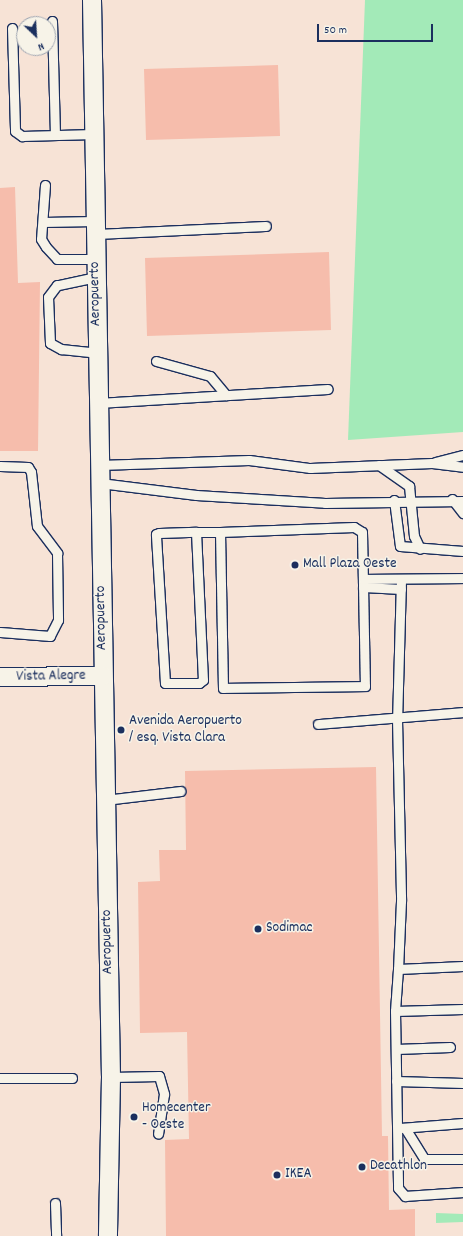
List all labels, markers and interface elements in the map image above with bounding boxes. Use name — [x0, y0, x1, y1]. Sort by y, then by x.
north arrow — [16, 16, 56, 56]
scale bar — [319, 16, 435, 42]
text: 50 m — [324, 22, 347, 39]
text: N — [35, 38, 46, 54]
street label: Aeropuerto — [86, 261, 106, 327]
place label: Mall Plaza Oeste — [303, 556, 397, 574]
marker: Mall Plaza Oeste — [290, 560, 300, 570]
street label: Aeropuerto — [92, 585, 112, 651]
street label: Vista Alegre — [16, 667, 86, 687]
place label: Avenida Aeropuerto / esq. Vista Clara — [129, 712, 242, 747]
marker: Avenida Aeropuerto / esq. Vista Clara — [116, 725, 126, 735]
street label: Aeropuerto — [98, 909, 118, 975]
place label: Sodimac — [266, 920, 312, 938]
marker: Sodimac — [253, 924, 263, 934]
place label: Homecenter - Oeste — [142, 1099, 211, 1134]
marker: Homecenter - Oeste — [129, 1112, 139, 1122]
place label: Decathlon — [370, 1158, 427, 1176]
marker: Decathlon — [357, 1162, 367, 1172]
place label: IKEA — [285, 1166, 312, 1184]
marker: IKEA — [272, 1170, 282, 1180]

